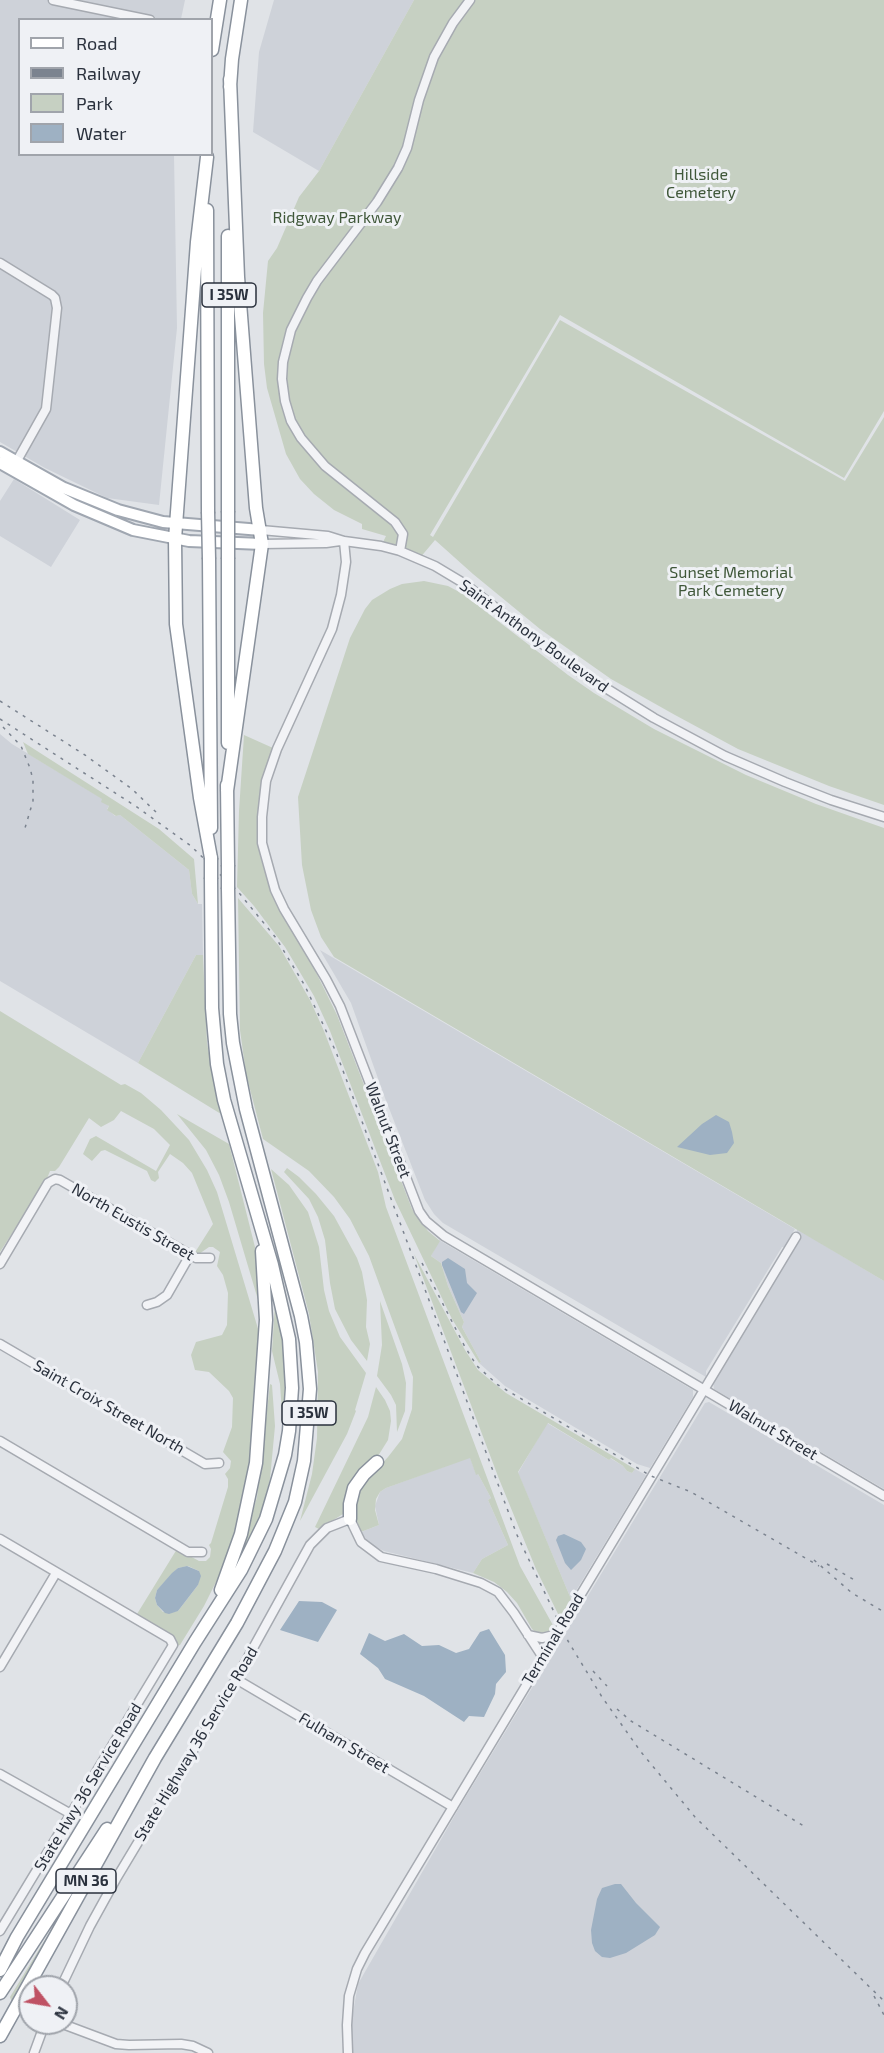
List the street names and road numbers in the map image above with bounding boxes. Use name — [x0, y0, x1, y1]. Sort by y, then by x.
road number: I 35W — [202, 283, 256, 307]
street label: Saint Anthony Boulevard — [456, 575, 612, 697]
street label: Walnut Street — [361, 1079, 415, 1181]
street label: North Eustis Street — [68, 1179, 198, 1265]
street label: Saint Croix Street North — [30, 1356, 188, 1458]
street label: Walnut Street — [725, 1396, 821, 1464]
road number: I 35W — [282, 1401, 336, 1425]
street label: Terminal Road — [518, 1590, 588, 1688]
street label: State Highway 36 Service Road — [130, 1643, 262, 1845]
street label: State Hwy 36 Service Road — [30, 1699, 146, 1875]
street label: Fulham Street — [295, 1708, 393, 1778]
road number: MN 36 — [56, 1869, 116, 1893]

